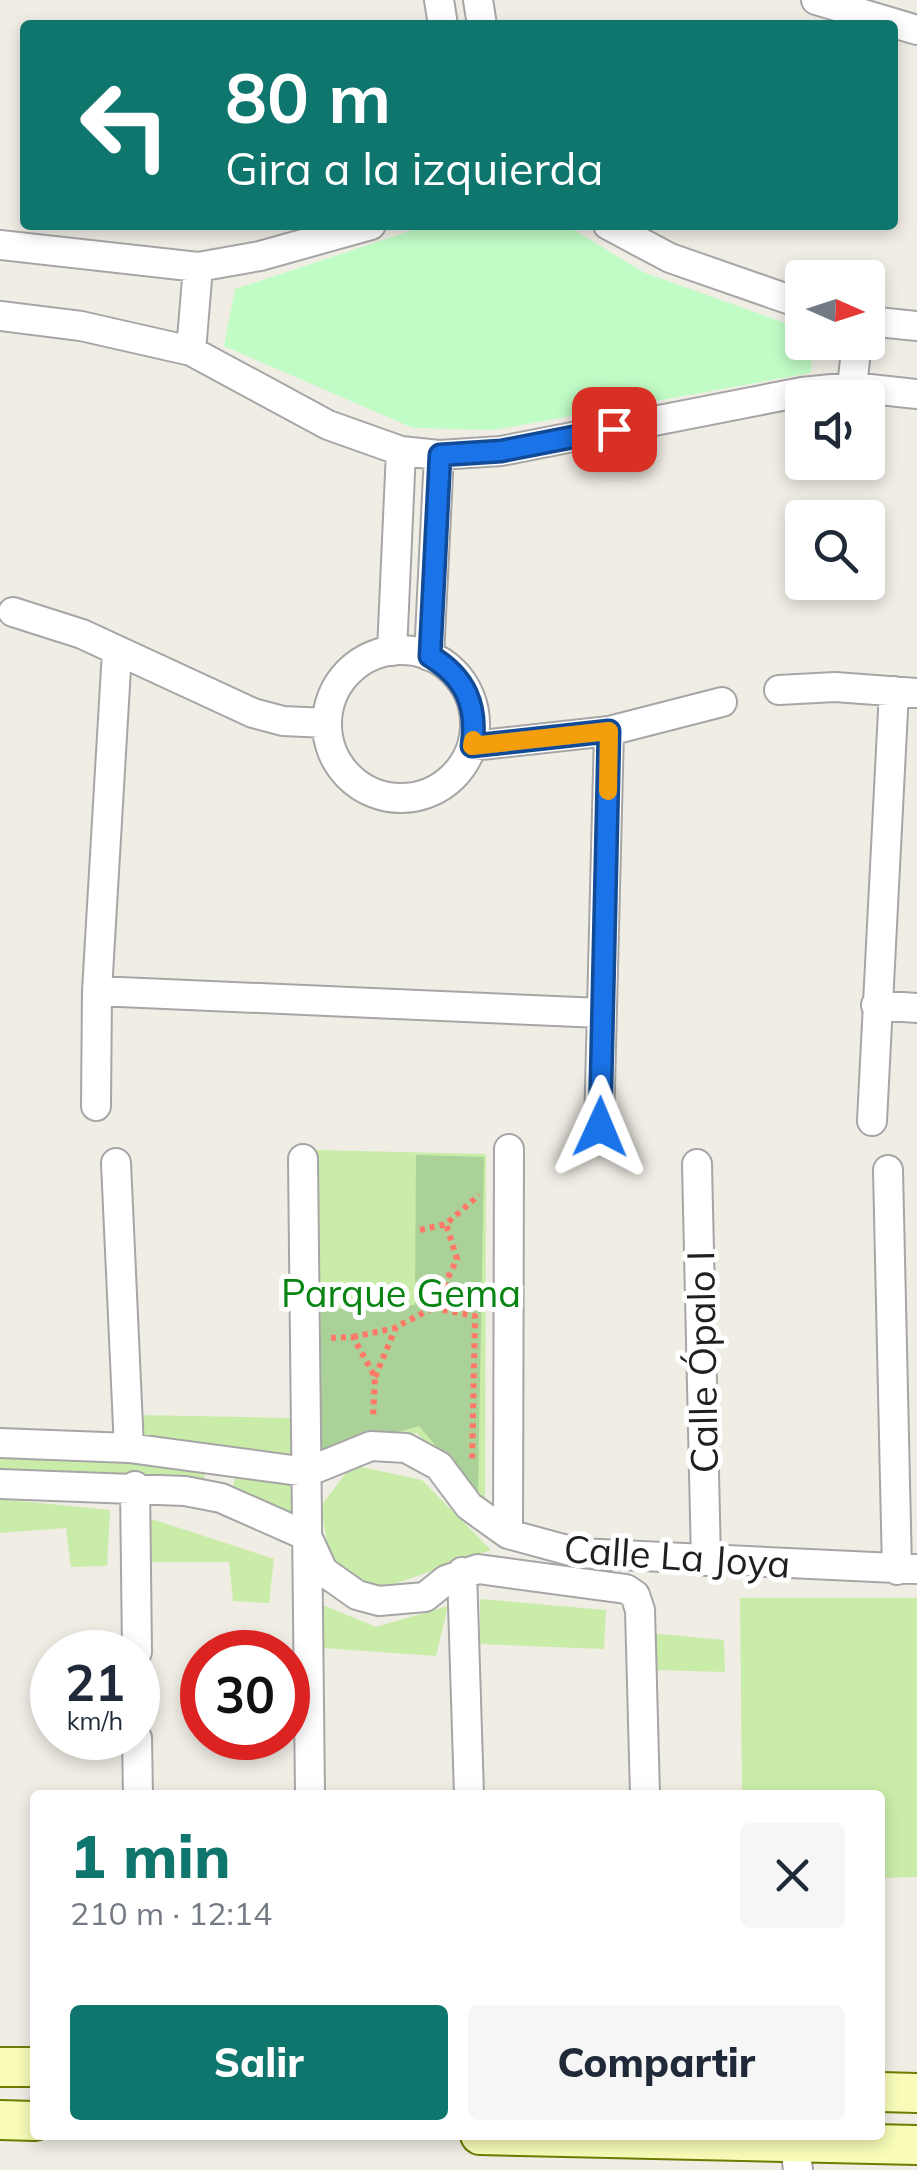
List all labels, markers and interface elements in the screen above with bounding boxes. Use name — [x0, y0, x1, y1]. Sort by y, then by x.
text: 80 m — [225, 53, 391, 141]
icon: left — [60, 60, 190, 190]
text: Gira a la izquierda — [225, 140, 603, 196]
north arrow — [785, 260, 885, 360]
map controls — [785, 260, 885, 600]
button: sound — [785, 380, 885, 480]
pin — [572, 387, 657, 472]
icon: arrive — [587, 402, 642, 457]
button: search — [785, 500, 885, 600]
position arrow — [548, 1075, 652, 1179]
street label: Calle Ópalo I — [676, 1250, 728, 1474]
park label: Parque Gema — [281, 1269, 521, 1317]
street label: Calle La Joya — [562, 1524, 792, 1588]
speed limit sign: 30 — [180, 1630, 310, 1760]
text: 21 — [65, 1651, 125, 1714]
text: km/h — [67, 1705, 123, 1736]
text: 1 min — [70, 1818, 231, 1893]
button: close — [740, 1823, 845, 1928]
text: 210 m · 12:14 — [70, 1893, 272, 1933]
button: Salir — [70, 2005, 448, 2120]
button: Compartir — [468, 2005, 845, 2120]

